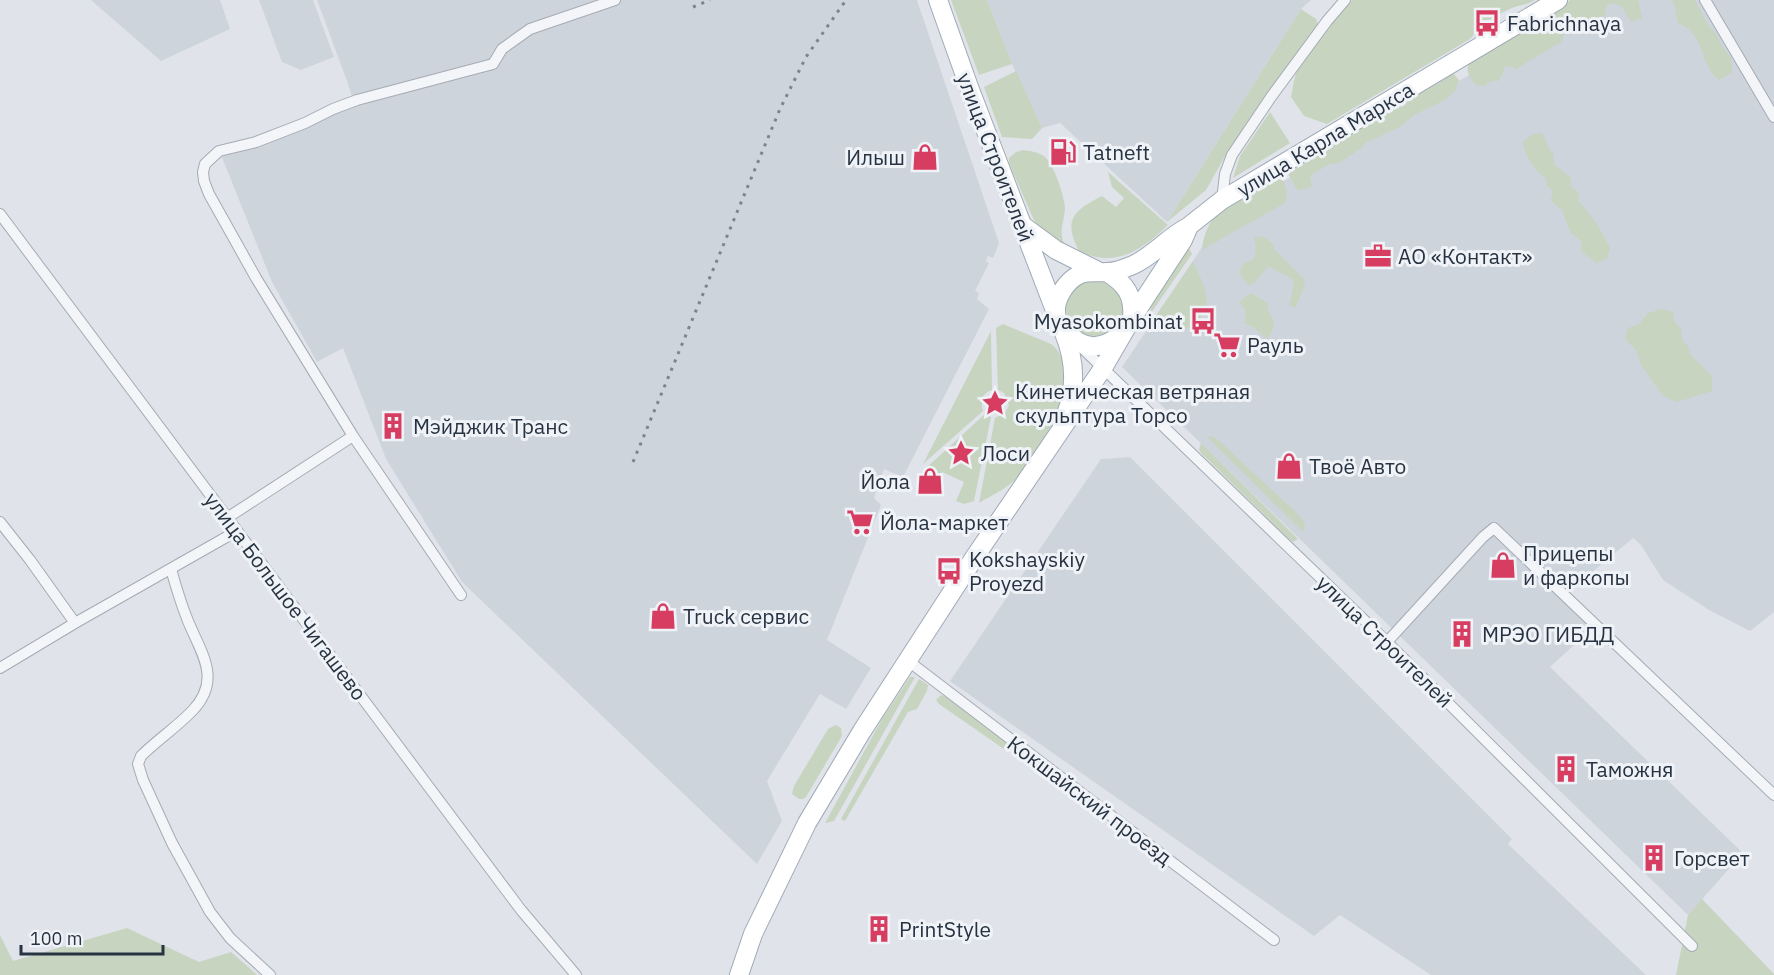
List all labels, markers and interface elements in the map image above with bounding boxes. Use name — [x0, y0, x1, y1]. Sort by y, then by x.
bus stop icon: Fabrichnaya — [1472, 8, 1502, 38]
place label: Fabrichnaya — [1507, 9, 1621, 37]
street label: улица Строителей — [951, 68, 1041, 246]
street label: улица Карла Маркса — [1231, 75, 1419, 203]
fuel station icon: Tatneft — [1048, 137, 1078, 167]
place label: Tatneft — [1083, 138, 1150, 166]
shop icon: Илыш — [910, 142, 940, 172]
place label: Илыш — [846, 143, 905, 171]
office icon: АО «Контакт» — [1363, 241, 1393, 271]
place label: АО «Контакт» — [1398, 242, 1533, 270]
bus stop icon: Myasokombinat — [1188, 306, 1218, 336]
place label: Myasokombinat — [1034, 307, 1183, 335]
supermarket icon: Рауль — [1212, 330, 1242, 360]
place label: Рауль — [1247, 331, 1304, 359]
place label: Кинетическая ветряная скульптура Торсо — [1015, 377, 1250, 429]
place icon: Кинетическая ветряная скульптура Торсо — [980, 388, 1010, 418]
building icon: Мэйджик Транс — [378, 411, 408, 441]
place label: Мэйджик Транс — [413, 412, 568, 440]
place icon: Лоси — [946, 438, 976, 468]
place label: Лоси — [981, 439, 1030, 467]
shop icon: Твоё Авто — [1274, 451, 1304, 481]
place label: Твоё Авто — [1309, 452, 1406, 480]
shop icon: Йола — [915, 466, 945, 496]
place label: Йола — [860, 467, 910, 495]
street label: улица Большое Чигашево — [198, 486, 374, 706]
supermarket icon: Йола-маркет — [845, 507, 875, 537]
place label: Йола-маркет — [880, 508, 1008, 536]
place label: Прицепы и фаркопы — [1523, 539, 1630, 591]
place label: Kokshayskiy Proyezd — [969, 545, 1086, 597]
shop icon: Прицепы и фаркопы — [1488, 550, 1518, 580]
bus stop icon: Kokshayskiy Proyezd — [934, 556, 964, 586]
street label: улица Строителей — [1311, 569, 1459, 713]
shop icon: Truck сервис — [648, 601, 678, 631]
place label: Truck сервис — [683, 602, 809, 630]
building icon: МРЭО ГИБДД — [1447, 619, 1477, 649]
place label: МРЭО ГИБДД — [1482, 620, 1614, 648]
street label: Кокшайский проезд — [1002, 729, 1178, 871]
building icon: Таможня — [1551, 754, 1581, 784]
place label: Таможня — [1586, 755, 1674, 783]
building icon: Горсвет — [1639, 843, 1669, 873]
place label: Горсвет — [1674, 844, 1750, 872]
building icon: PrintStyle — [864, 914, 894, 944]
place label: PrintStyle — [899, 915, 991, 943]
scale bar — [21, 918, 164, 956]
text: 100 m — [30, 927, 82, 950]

